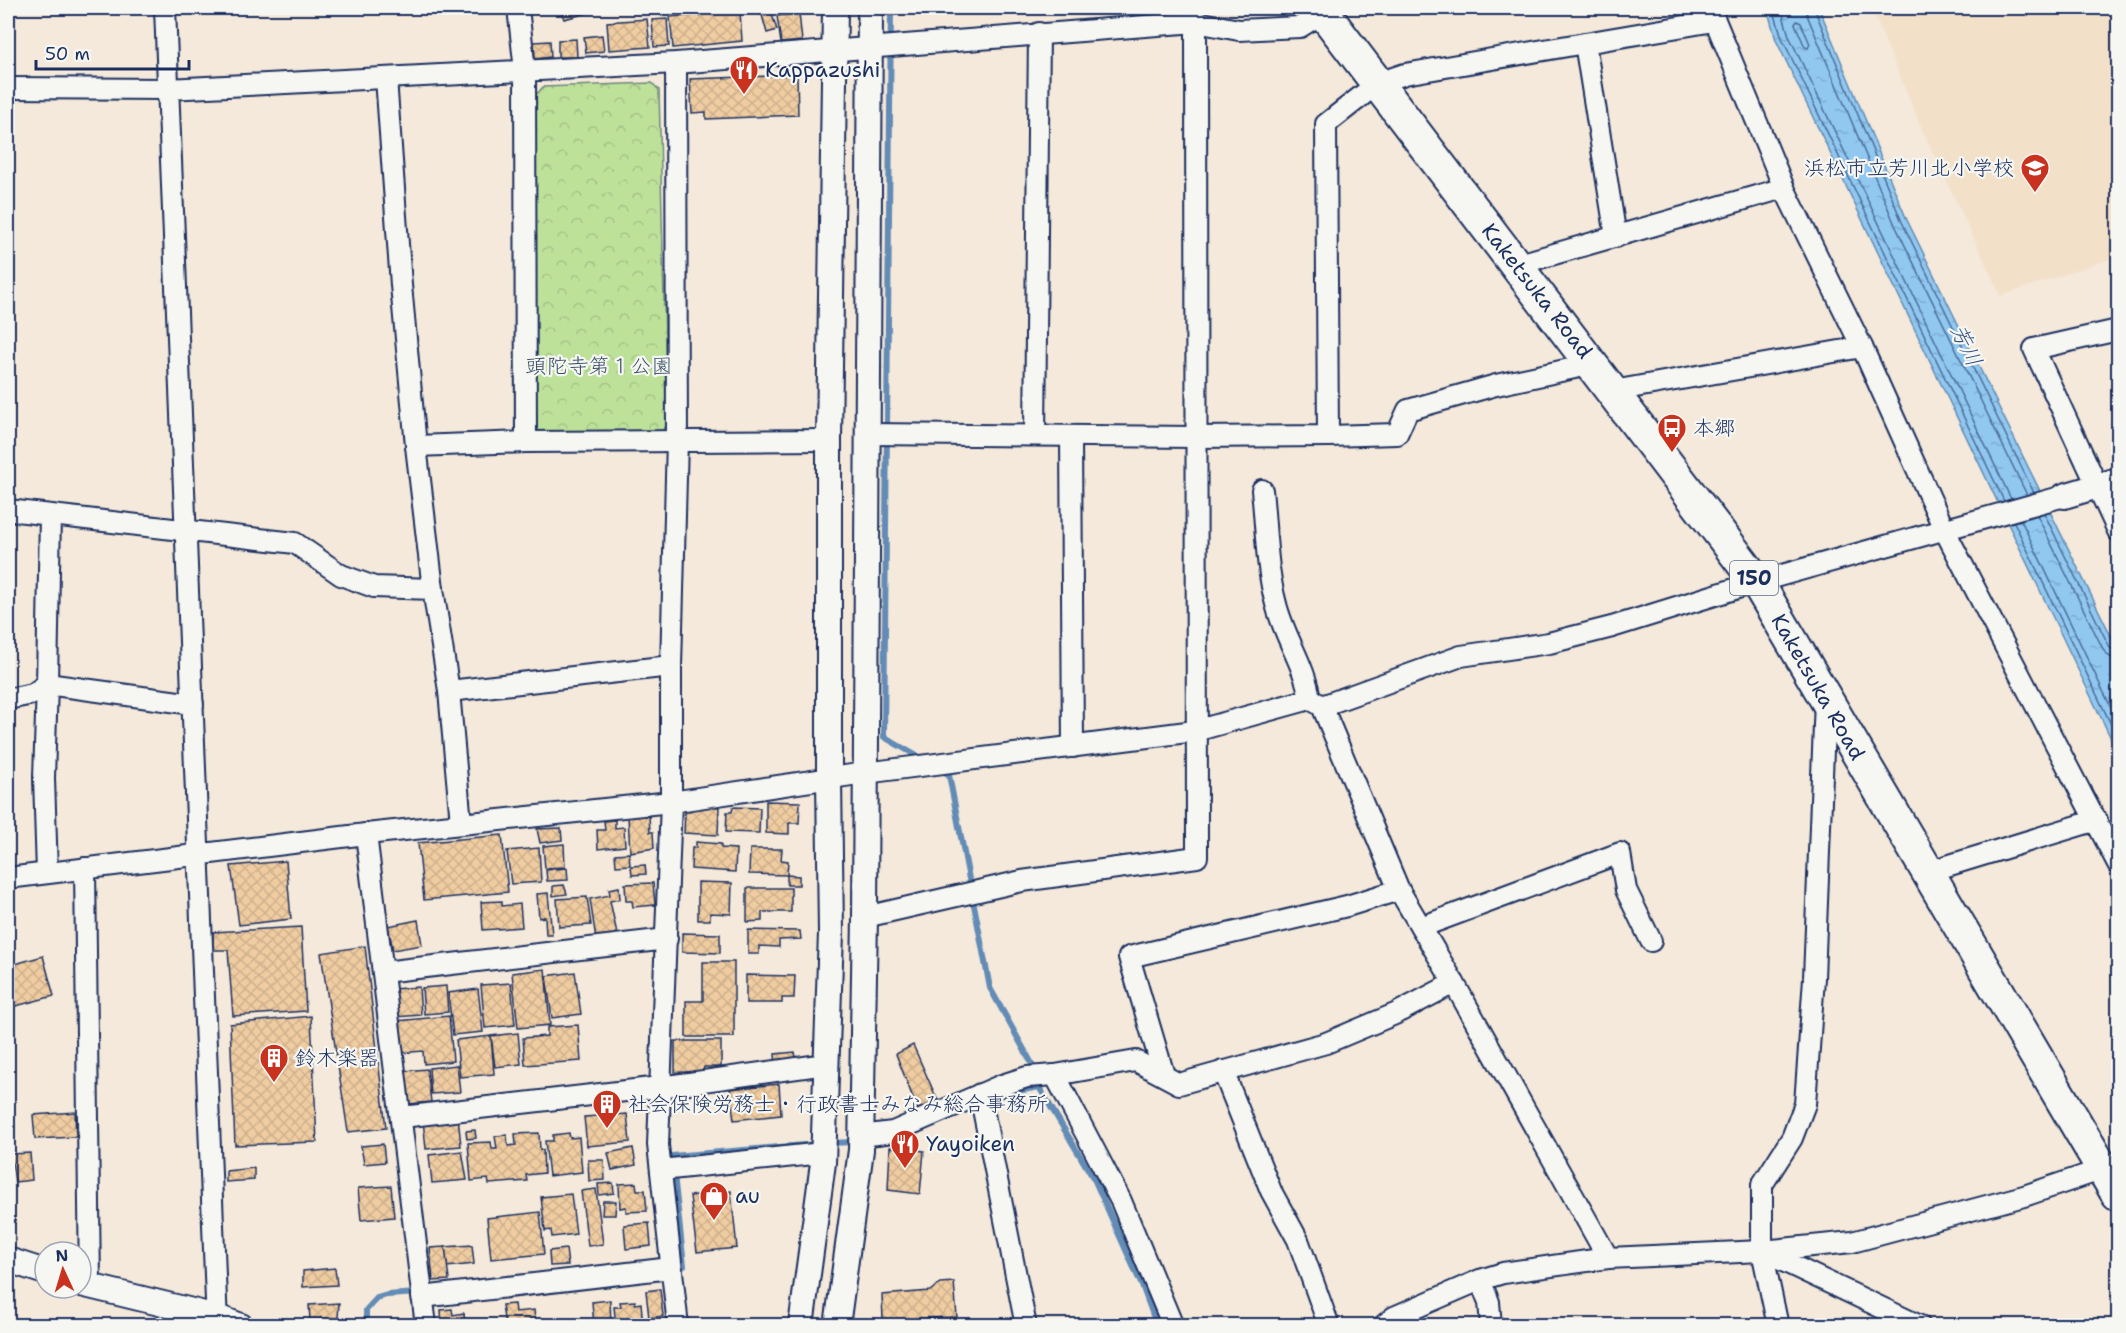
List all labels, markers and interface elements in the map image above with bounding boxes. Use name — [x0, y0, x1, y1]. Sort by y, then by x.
scale bar — [36, 33, 189, 71]
text: 50 m — [45, 42, 90, 66]
restaurant icon: Kappazushi — [728, 54, 760, 96]
place label: Kappazushi — [765, 56, 881, 84]
school or university icon: 浜松市立芳川北小学校 — [2019, 152, 2051, 194]
place label: 浜松市立芳川北小学校 — [1804, 154, 2014, 182]
street label: Kaketsuka Road — [1475, 218, 1599, 364]
water label: 芳川 — [1944, 319, 1989, 371]
park label: 頭陀寺第１公園 — [526, 352, 673, 380]
bus stop icon: 本郷 — [1656, 412, 1688, 454]
place label: 本郷 — [1693, 414, 1735, 442]
road number: 150 — [1730, 561, 1778, 595]
street label: Kaketsuka Road — [1765, 609, 1871, 765]
building icon: 鈴木楽器 — [258, 1042, 290, 1084]
place label: 鈴木楽器 — [295, 1044, 379, 1072]
building icon: 社会保険労務士・行政書士みなみ総合事務所 — [591, 1088, 623, 1130]
place label: 社会保険労務士・行政書士みなみ総合事務所 — [628, 1090, 1048, 1118]
restaurant icon: Yayoiken — [889, 1128, 921, 1170]
place label: Yayoiken — [926, 1130, 1015, 1158]
shop icon: au — [698, 1180, 730, 1222]
place label: au — [735, 1182, 760, 1210]
north arrow — [33, 1240, 93, 1300]
text: N — [55, 1245, 69, 1266]

